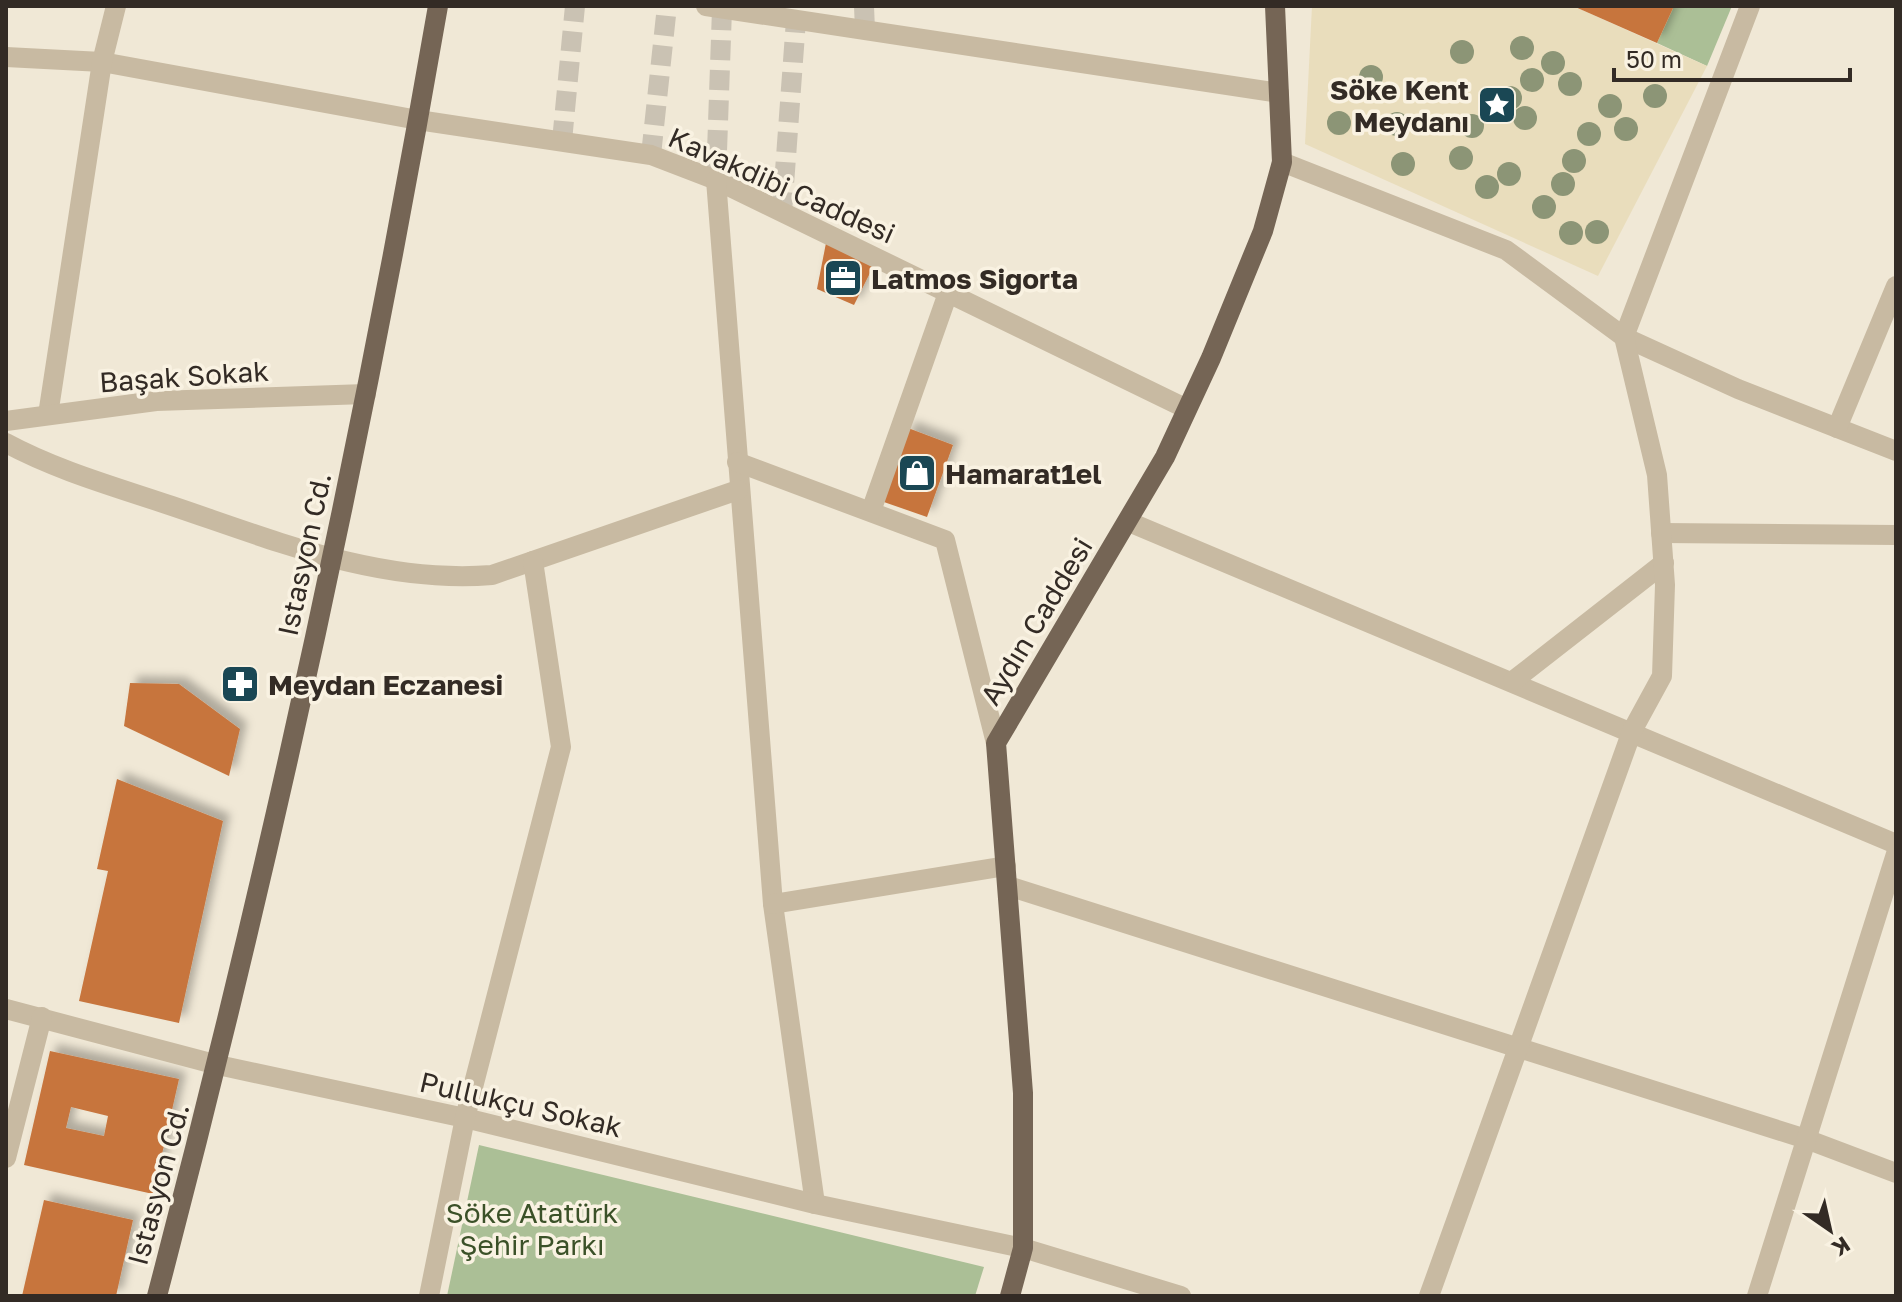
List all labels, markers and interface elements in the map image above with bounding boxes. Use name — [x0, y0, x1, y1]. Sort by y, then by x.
scale bar — [1614, 32, 1850, 82]
text: 50 m — [1626, 44, 1682, 73]
place label: Söke Kent Meydanı — [1330, 73, 1469, 138]
place icon: Söke Kent Meydanı — [1476, 84, 1518, 126]
street label: Kavakdibi Caddesi — [664, 120, 900, 250]
office icon: Latmos Sigorta — [822, 257, 864, 299]
place label: Latmos Sigorta — [871, 262, 1078, 295]
street label: Başak Sokak — [98, 354, 270, 398]
shop icon: Hamarat1el — [896, 452, 938, 494]
place label: Hamarat1el — [945, 457, 1102, 490]
street label: Istasyon Cd. — [271, 469, 337, 639]
street label: Aydın Caddesi — [973, 531, 1099, 711]
pharmacy icon: Meydan Eczanesi — [219, 663, 261, 705]
place label: Meydan Eczanesi — [268, 668, 503, 701]
street label: Pullukçu Sokak — [417, 1065, 625, 1143]
street label: Istasyon Cd. — [121, 1099, 195, 1269]
north arrow — [1790, 1190, 1870, 1270]
park label: Söke Atatürk Şehir Parkı — [446, 1196, 618, 1261]
text: K — [1827, 1231, 1856, 1263]

